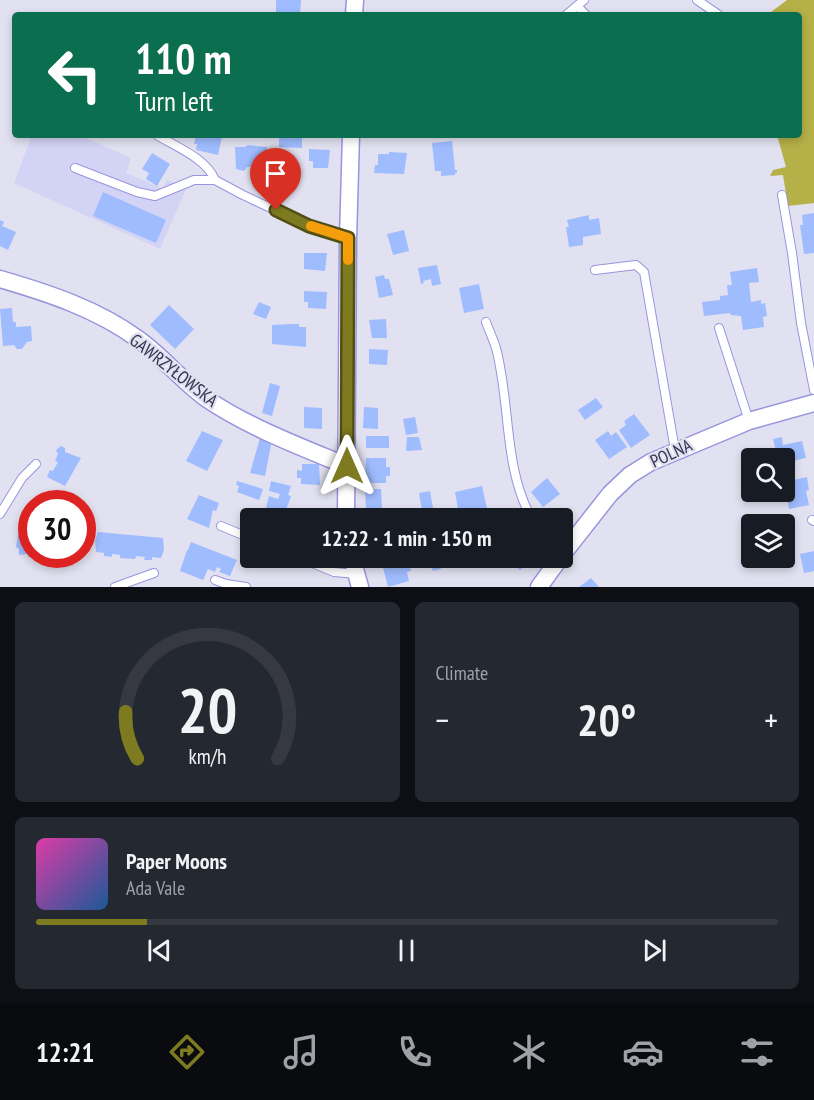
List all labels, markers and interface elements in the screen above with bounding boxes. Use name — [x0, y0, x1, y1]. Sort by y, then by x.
text: 110 m — [135, 31, 232, 86]
icon: left — [36, 36, 114, 114]
text: Turn left — [135, 84, 213, 118]
pin — [250, 148, 301, 210]
icon: arrive — [259, 157, 292, 190]
street label: GAWRZYŁOWSKA — [125, 328, 223, 412]
street label: POLNA — [646, 433, 696, 473]
position arrow — [315, 434, 379, 498]
map controls — [741, 448, 795, 568]
button: search — [741, 448, 795, 502]
speed limit sign: 30 — [18, 490, 96, 568]
button: layers — [741, 514, 795, 568]
text: 12:22 · 1 min · 150 m — [321, 524, 492, 552]
text: Climate — [436, 660, 488, 686]
text: 20 — [177, 669, 237, 750]
text: 20° — [577, 690, 636, 748]
text: − — [436, 698, 449, 741]
text: + — [764, 698, 778, 741]
text: km/h — [188, 742, 226, 770]
text: Paper Moons — [126, 847, 227, 875]
text: Ada Vale — [126, 875, 185, 901]
icon: previous — [143, 934, 176, 967]
icon: pause — [390, 934, 423, 967]
icon: next — [638, 934, 671, 967]
icon: directions — [166, 1031, 208, 1073]
icon: music — [280, 1031, 322, 1073]
icon: phone — [394, 1031, 436, 1073]
icon: climate — [508, 1031, 550, 1073]
icon: car — [622, 1031, 664, 1073]
icon: filters — [736, 1031, 778, 1073]
text: 12:21 — [36, 1035, 94, 1069]

